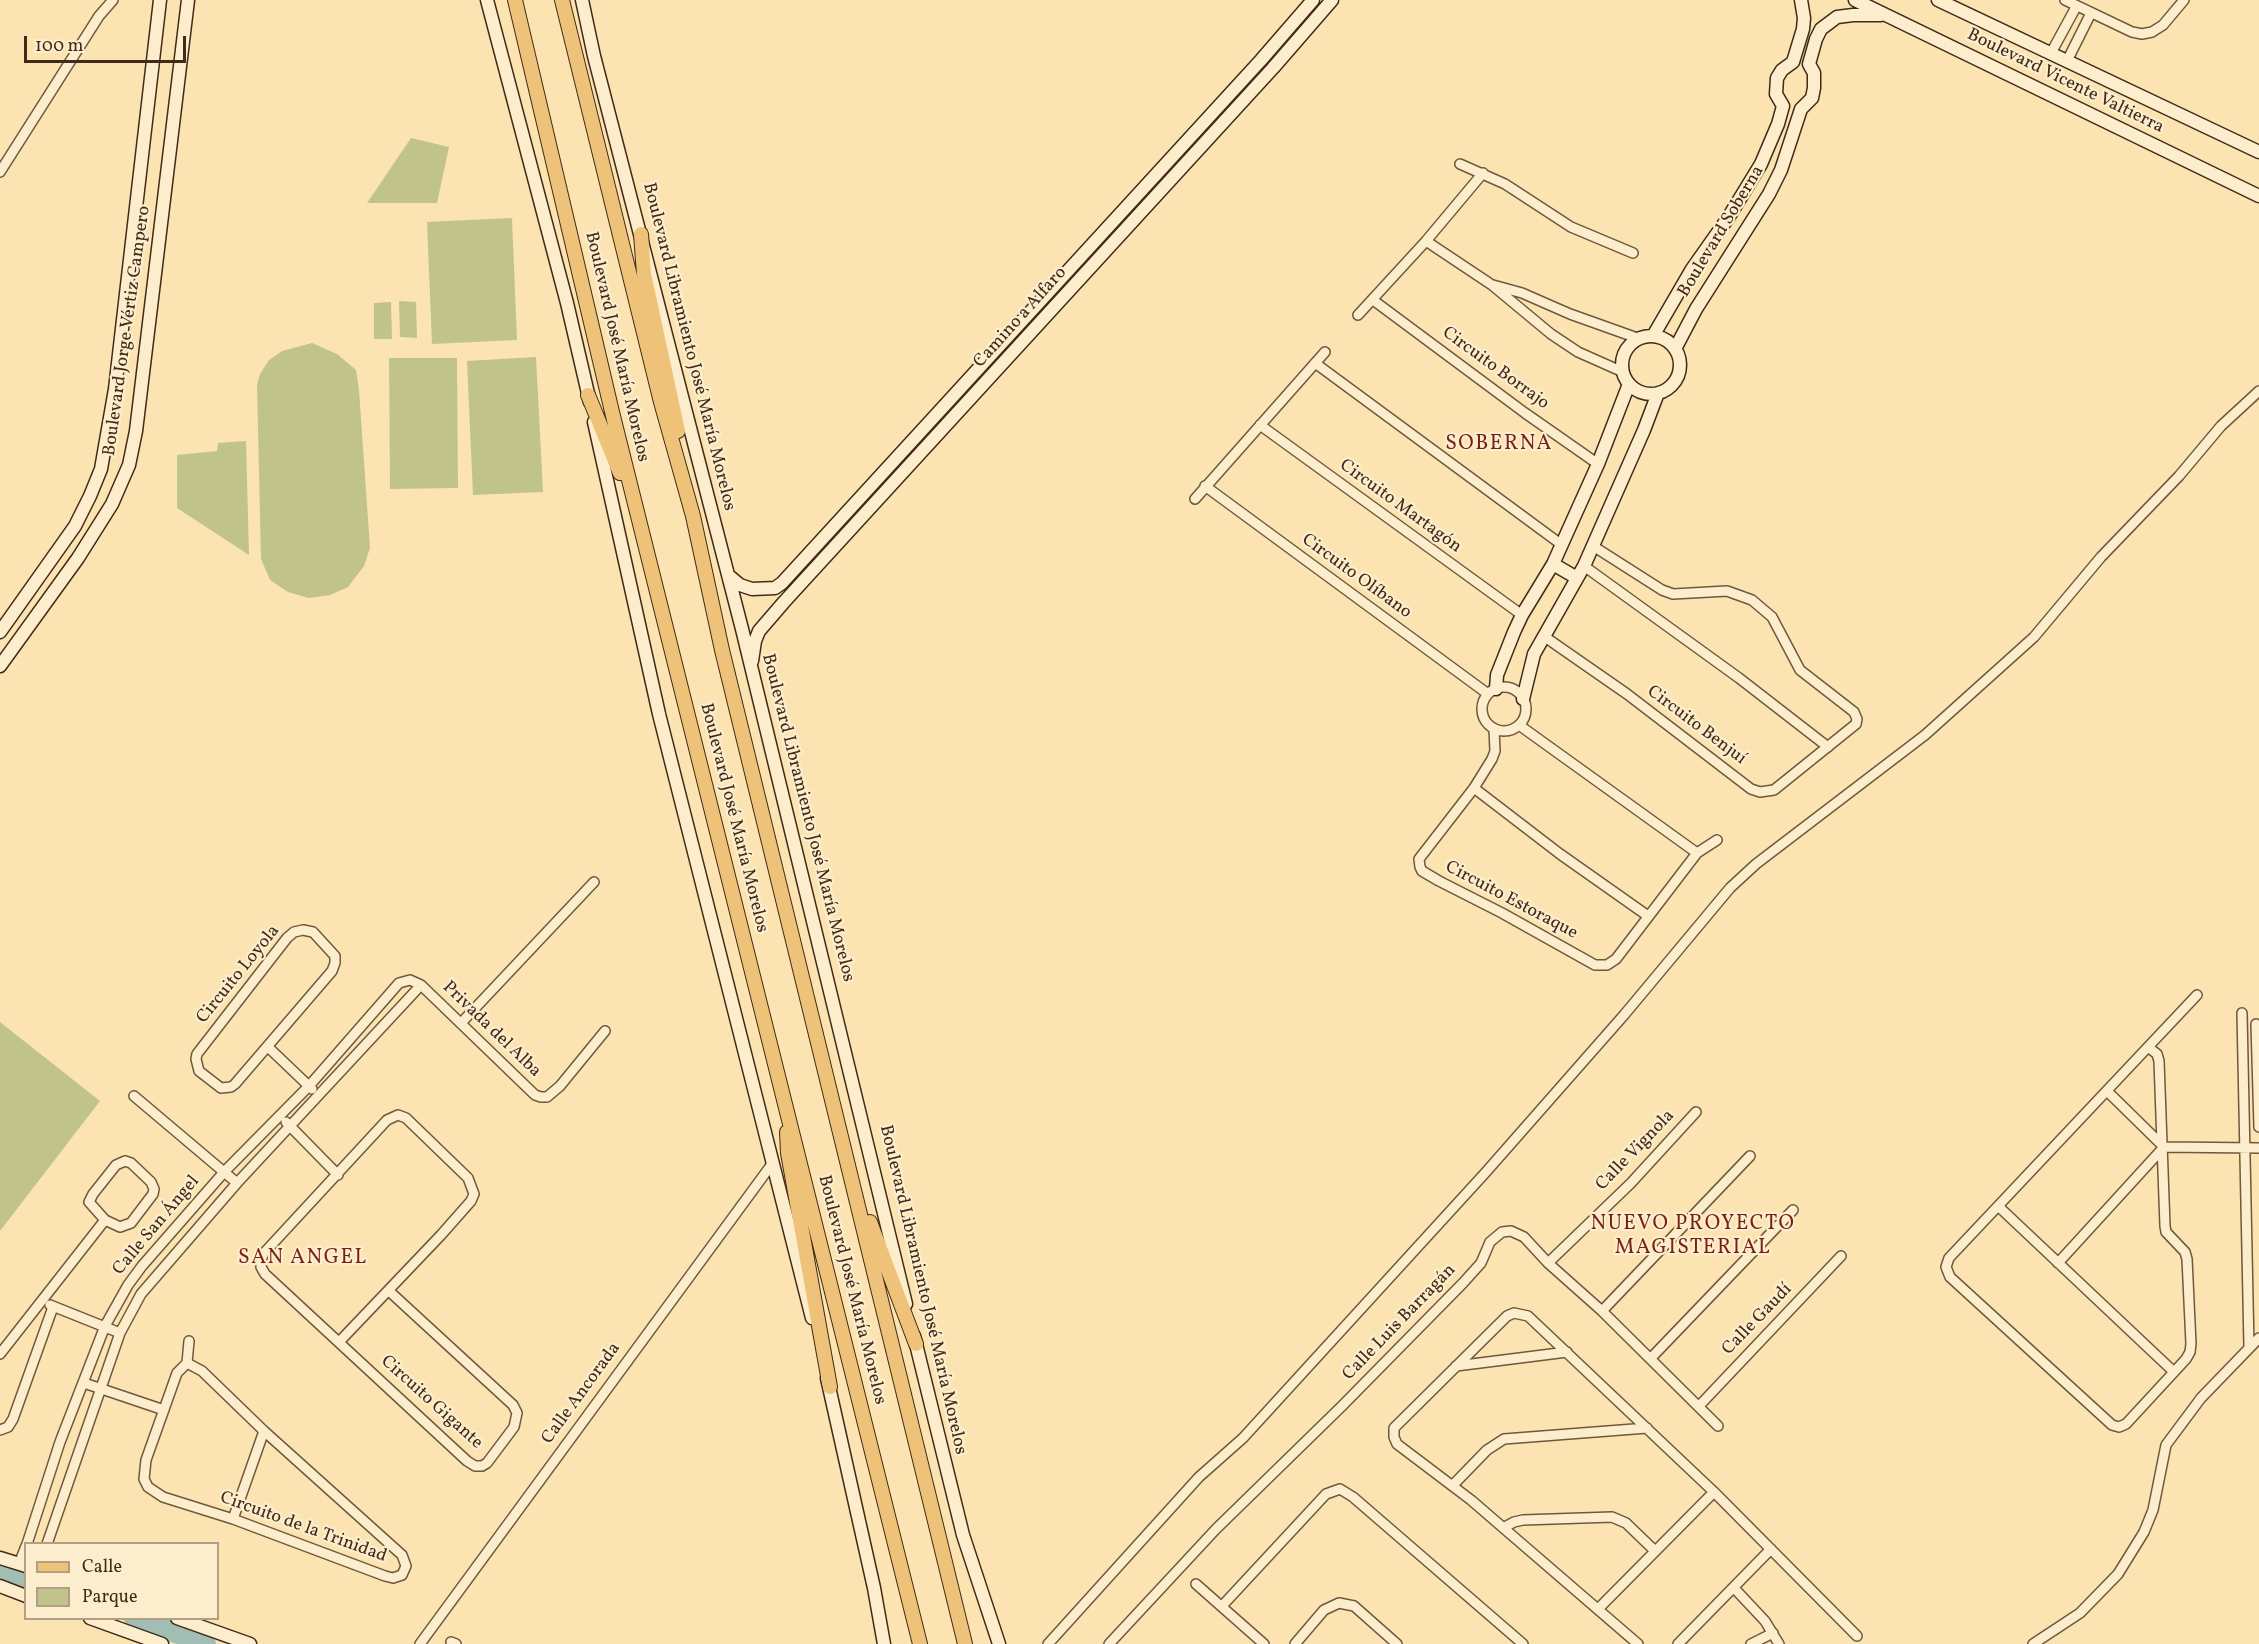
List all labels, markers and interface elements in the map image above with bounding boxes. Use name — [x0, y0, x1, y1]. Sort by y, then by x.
scale bar — [27, 24, 189, 62]
street label: Boulevard Vicente Valtierra — [1963, 25, 2167, 139]
text: 100 m — [35, 34, 84, 59]
street label: Boulevard Soberna — [1674, 162, 1770, 302]
street label: Boulevard Libramiento José María Morelos — [637, 181, 739, 513]
street label: Boulevard Jorge Vértiz Campero — [100, 204, 156, 458]
street label: Boulevard José María Morelos — [579, 230, 653, 464]
street label: Camino a Alfaro — [970, 263, 1072, 373]
street label: Circuito Borrajo — [1437, 323, 1553, 415]
district label: SOBERNA — [1445, 432, 1553, 458]
street label: Circuito Martagón — [1335, 455, 1465, 559]
street label: Circuito Olíbano — [1297, 530, 1415, 624]
street label: Boulevard Libramiento José María Morelos — [756, 652, 858, 984]
street label: Circuito Benjuí — [1642, 682, 1750, 770]
street label: Boulevard José María Morelos — [694, 701, 772, 935]
street label: Circuito Estoraque — [1441, 857, 1581, 945]
street label: Circuito Loyola — [193, 921, 285, 1029]
street label: Privada del Alba — [437, 977, 545, 1083]
street label: Calle Vignola — [1592, 1106, 1680, 1196]
street label: Boulevard Libramiento José María Morelos — [874, 1123, 970, 1457]
street label: Calle San Ángel — [109, 1172, 205, 1280]
street label: Boulevard José María Morelos — [812, 1173, 890, 1407]
district label: NUEVO PROYECTO MAGISTERIAL — [1591, 1212, 1795, 1262]
district label: SAN ANGEL — [238, 1246, 368, 1272]
street label: Calle Luis Barragán — [1339, 1260, 1461, 1386]
street label: Calle Gaudí — [1718, 1280, 1798, 1360]
street label: Calle Ancorada — [538, 1339, 626, 1449]
street label: Circuito Gigante — [376, 1352, 486, 1454]
street label: Circuito de la Trinidad — [217, 1488, 389, 1568]
legend — [24, 1542, 219, 1620]
text: Calle — [82, 1555, 122, 1580]
text: Parque — [82, 1585, 137, 1610]

